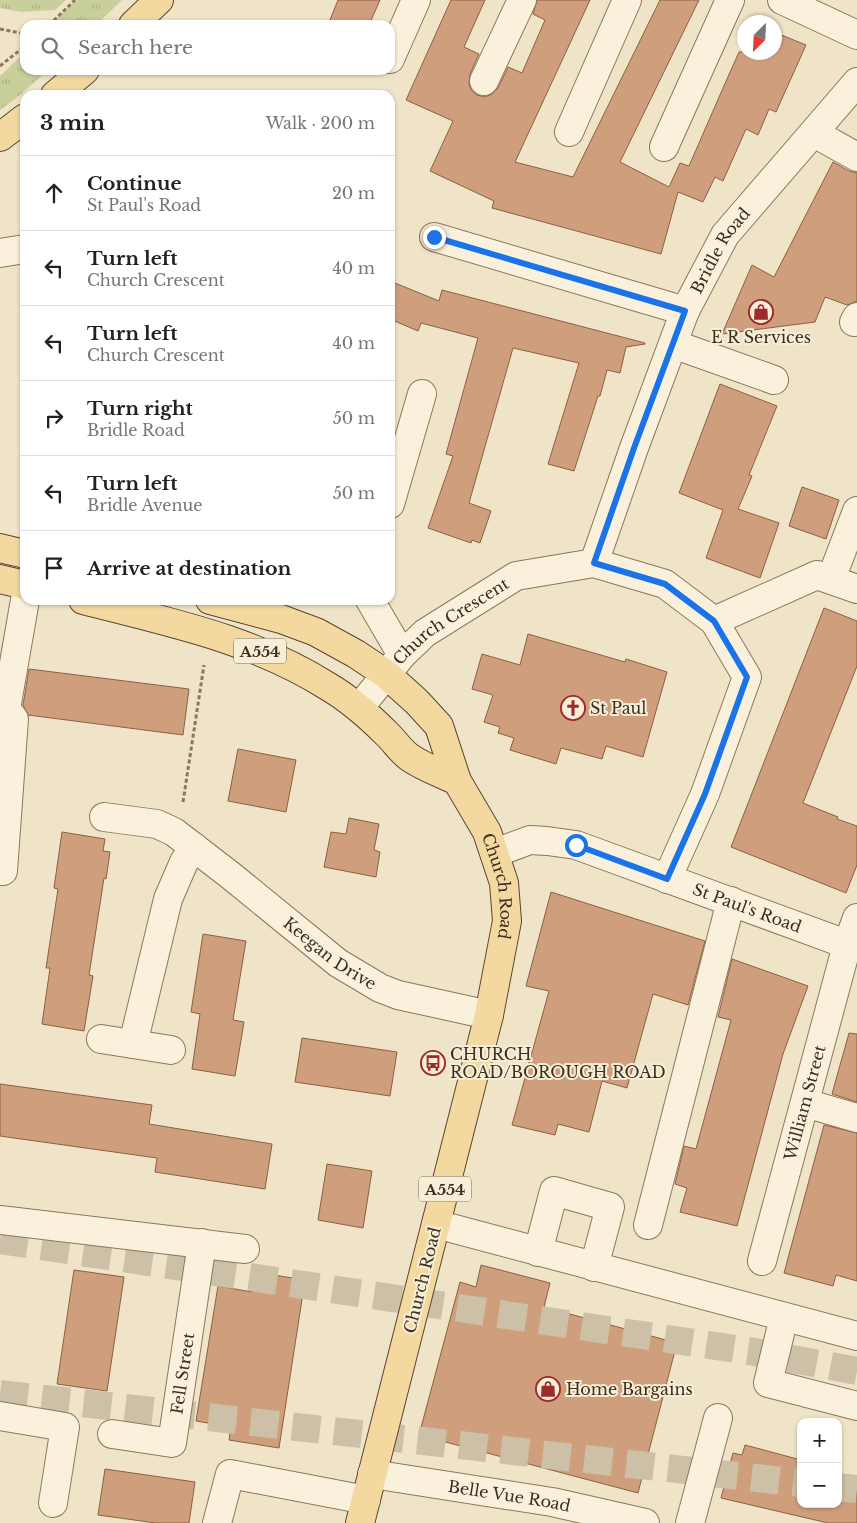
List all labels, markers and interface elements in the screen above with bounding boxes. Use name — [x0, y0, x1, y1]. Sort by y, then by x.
north arrow — [737, 15, 782, 60]
search box — [20, 20, 395, 75]
icon: search — [38, 34, 66, 62]
text: Search here — [78, 36, 193, 59]
text: 3 min — [40, 110, 105, 136]
text: Walk · 200 m — [266, 113, 375, 133]
text: Continue — [87, 172, 182, 195]
icon: ahead — [40, 179, 68, 207]
text: 20 m — [332, 183, 375, 203]
text: St Paul's Road — [87, 195, 201, 215]
street label: Bridle Road — [686, 203, 754, 297]
route end — [423, 226, 446, 249]
text: Turn left — [87, 247, 178, 270]
icon: left — [40, 254, 68, 282]
text: 40 m — [332, 258, 375, 278]
text: Church Crescent — [87, 270, 225, 290]
shop icon: E R Services — [748, 299, 774, 325]
text: Turn left — [87, 322, 178, 345]
place label: E R Services — [711, 327, 811, 347]
icon: left — [40, 329, 68, 357]
text: 40 m — [332, 333, 375, 353]
text: Church Crescent — [87, 345, 225, 365]
text: Turn right — [87, 397, 193, 420]
icon: right — [40, 404, 68, 432]
text: 50 m — [333, 408, 375, 428]
text: Bridle Road — [87, 420, 185, 440]
text: Turn left — [87, 472, 178, 495]
icon: left — [40, 479, 68, 507]
text: 50 m — [333, 483, 375, 503]
text: Bridle Avenue — [87, 495, 202, 515]
icon: arrive — [40, 554, 68, 582]
text: Arrive at destination — [87, 557, 291, 580]
street label: Church Crescent — [388, 573, 512, 668]
road number: A554 — [234, 638, 286, 664]
church icon: St Paul — [560, 695, 586, 721]
place label: St Paul — [590, 698, 646, 718]
street label: Church Road — [478, 830, 517, 941]
route start — [565, 834, 588, 857]
street label: St Paul's Road — [690, 879, 804, 937]
street label: Keegan Drive — [279, 913, 380, 994]
street label: William Street — [779, 1043, 830, 1164]
place label: CHURCH ROAD/BOROUGH ROAD — [450, 1044, 666, 1082]
bus stop icon: CHURCH ROAD/BOROUGH ROAD — [420, 1050, 446, 1076]
road number: A554 — [419, 1176, 471, 1202]
street label: Church Road — [399, 1225, 445, 1335]
street label: Fell Street — [166, 1331, 198, 1416]
shop icon: Home Bargains — [535, 1376, 561, 1402]
place label: Home Bargains — [566, 1379, 693, 1399]
map controls — [797, 1418, 842, 1508]
button: + — [797, 1418, 842, 1463]
button: − — [797, 1463, 842, 1508]
street label: Belle Vue Road — [447, 1476, 573, 1516]

